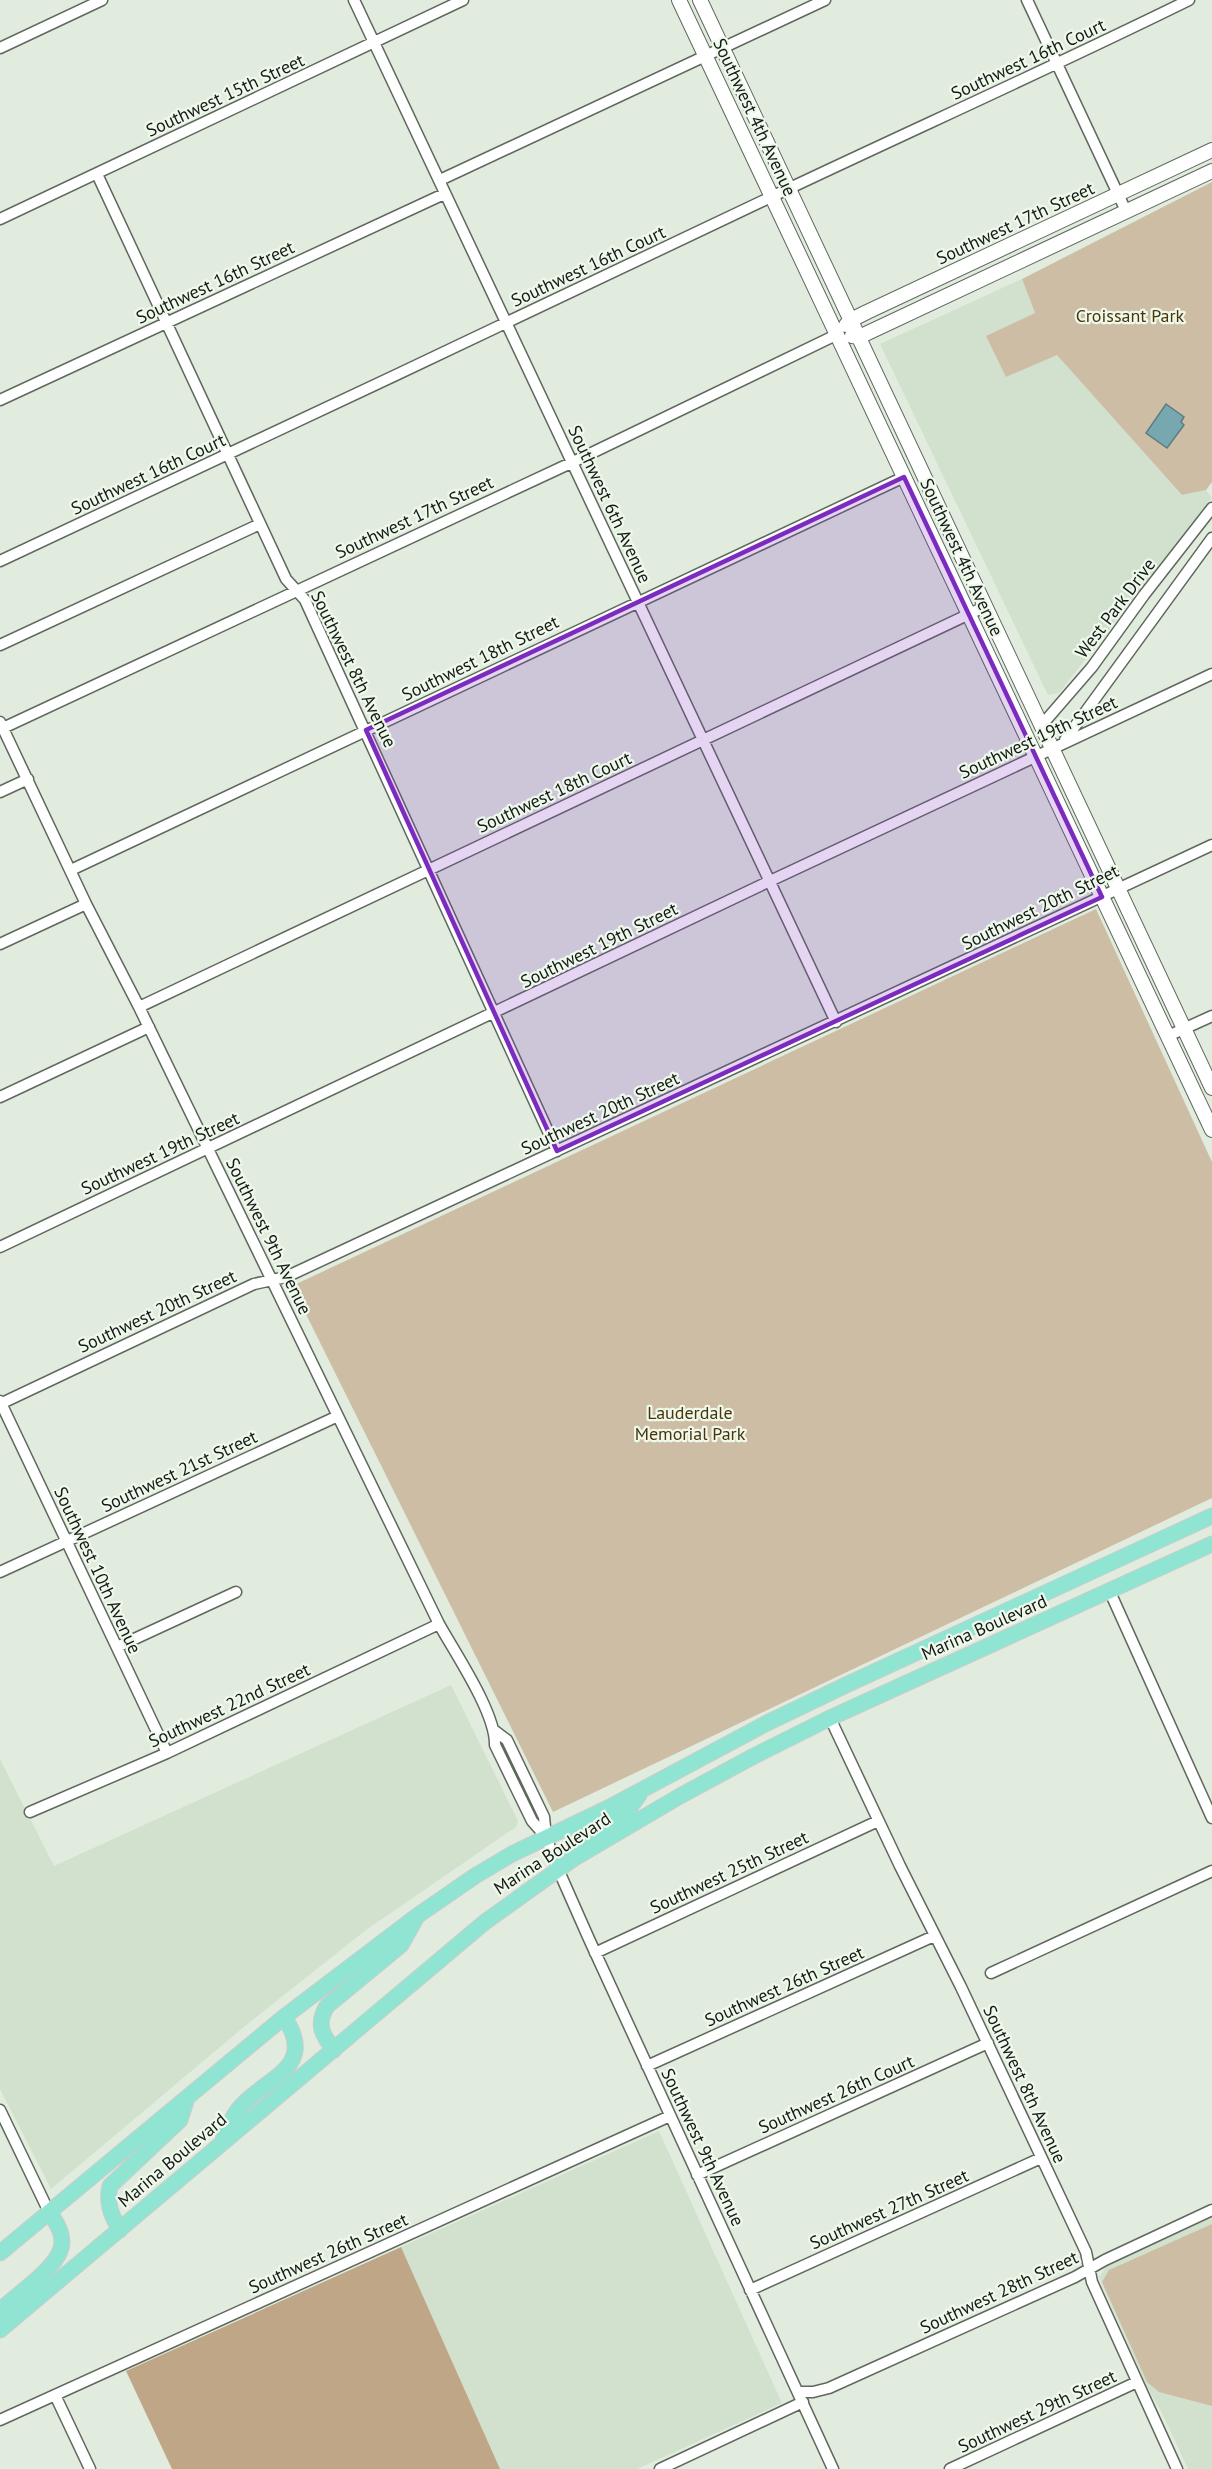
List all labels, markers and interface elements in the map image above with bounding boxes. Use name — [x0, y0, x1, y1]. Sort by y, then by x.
street label: Southwest 16th Court — [947, 13, 1109, 105]
street label: Southwest 4th Avenue — [708, 34, 802, 200]
street label: Southwest 15th Street — [142, 48, 308, 142]
street label: Southwest 17th Street — [932, 176, 1098, 270]
street label: Southwest 16th Court — [507, 220, 669, 312]
street label: Southwest 16th Street — [132, 235, 298, 329]
park label: Croissant Park — [1076, 304, 1185, 327]
street label: Southwest 6th Avenue — [563, 421, 657, 587]
street label: Southwest 16th Court — [67, 428, 229, 520]
street label: Southwest 17th Street — [331, 470, 497, 564]
street label: Southwest 4th Avenue — [915, 474, 1009, 640]
street label: West Park Drive — [1070, 553, 1160, 663]
street label: Southwest 8th Avenue — [306, 587, 402, 751]
street label: Southwest 18th Street — [398, 610, 562, 706]
street label: Southwest 19th Street — [955, 690, 1121, 784]
street label: Southwest 18th Court — [473, 746, 635, 838]
street label: Southwest 20th Street — [958, 859, 1122, 955]
street label: Southwest 19th Street — [517, 897, 681, 993]
street label: Southwest 20th Street — [517, 1066, 683, 1160]
street label: Southwest 19th Street — [77, 1106, 243, 1200]
street label: Southwest 9th Avenue — [221, 1154, 317, 1318]
street label: Southwest 20th Street — [74, 1264, 240, 1358]
park label: Lauderdale Memorial Park — [635, 1401, 746, 1445]
street label: Southwest 21st Street — [97, 1425, 261, 1517]
street label: Southwest 10th Avenue — [49, 1483, 147, 1657]
street label: Marina Boulevard — [918, 1589, 1050, 1665]
street label: Southwest 22nd Street — [145, 1658, 313, 1752]
street label: Marina Boulevard — [489, 1807, 615, 1899]
street label: Southwest 25th Street — [646, 1825, 812, 1919]
street label: Southwest 26th Street — [701, 1941, 867, 2031]
street label: Southwest 8th Avenue — [978, 2001, 1072, 2167]
street label: Southwest 26th Court — [755, 2049, 917, 2139]
street label: Southwest 9th Avenue — [656, 2064, 750, 2230]
street label: Marina Boulevard — [113, 2108, 231, 2212]
street label: Southwest 27th Street — [806, 2164, 972, 2254]
street label: Southwest 26th Street — [245, 2208, 411, 2298]
street label: Southwest 28th Street — [916, 2245, 1082, 2339]
street label: Southwest 29th Street — [954, 2364, 1120, 2458]

